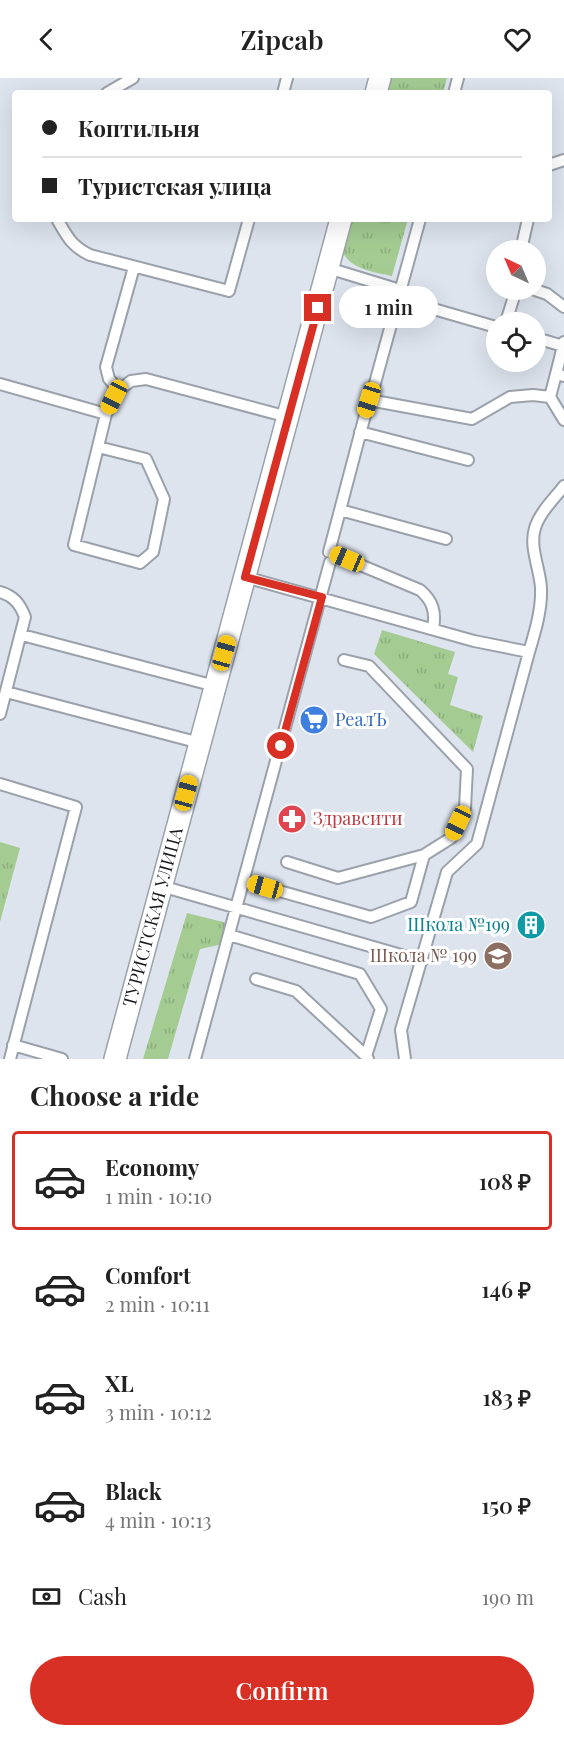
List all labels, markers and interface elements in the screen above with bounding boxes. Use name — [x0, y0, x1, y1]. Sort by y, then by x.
text: Zipcab — [240, 21, 324, 57]
icon: back — [30, 23, 63, 56]
icon: heart — [501, 23, 534, 56]
text: Коптильня — [78, 113, 200, 143]
text: Туристская улица — [78, 171, 272, 201]
north arrow — [486, 240, 546, 300]
map controls — [486, 240, 546, 372]
callout: 1 min — [339, 287, 438, 329]
text: 1 min — [364, 293, 413, 320]
route end — [304, 294, 331, 321]
button: locate — [486, 312, 546, 372]
car — [98, 377, 130, 417]
car — [355, 380, 383, 420]
car — [327, 544, 367, 574]
car — [210, 633, 238, 673]
supermarket icon: РеалЪ — [298, 704, 330, 736]
place label: РеалЪ — [335, 707, 387, 731]
route start — [267, 732, 294, 759]
car — [173, 773, 199, 813]
pharmacy icon: Здравсити — [276, 803, 308, 835]
car — [442, 803, 474, 843]
place label: Здравсити — [313, 806, 402, 830]
street label: ТУРИСТСКАЯ УЛИЦА — [117, 824, 188, 1009]
car — [245, 873, 285, 901]
building icon: Школа №199 — [515, 909, 547, 941]
place label: Школа №199 — [407, 912, 510, 936]
school or university icon: Школа № 199 — [482, 940, 514, 972]
place label: Школа № 199 — [370, 943, 477, 967]
text: Choose a ride — [30, 1077, 199, 1113]
text: Economy — [105, 1152, 199, 1182]
icon: car — [33, 1154, 87, 1208]
text: 108 ₽ — [479, 1166, 531, 1196]
text: 1 min · 10:10 — [105, 1182, 212, 1209]
text: Comfort — [105, 1260, 191, 1290]
icon: car — [33, 1262, 87, 1316]
text: 146 ₽ — [481, 1274, 531, 1304]
text: 2 min · 10:11 — [105, 1290, 210, 1317]
text: XL — [105, 1368, 134, 1398]
icon: car — [33, 1370, 87, 1424]
text: 183 ₽ — [482, 1382, 531, 1412]
text: 3 min · 10:12 — [105, 1398, 212, 1425]
text: Black — [105, 1476, 162, 1506]
icon: car — [33, 1478, 87, 1532]
text: 150 ₽ — [481, 1490, 531, 1520]
text: 4 min · 10:13 — [105, 1506, 211, 1533]
icon: cash — [30, 1580, 63, 1613]
text: Cash — [78, 1581, 127, 1611]
text: 190 m — [482, 1583, 534, 1610]
button: Confirm — [30, 1656, 534, 1725]

